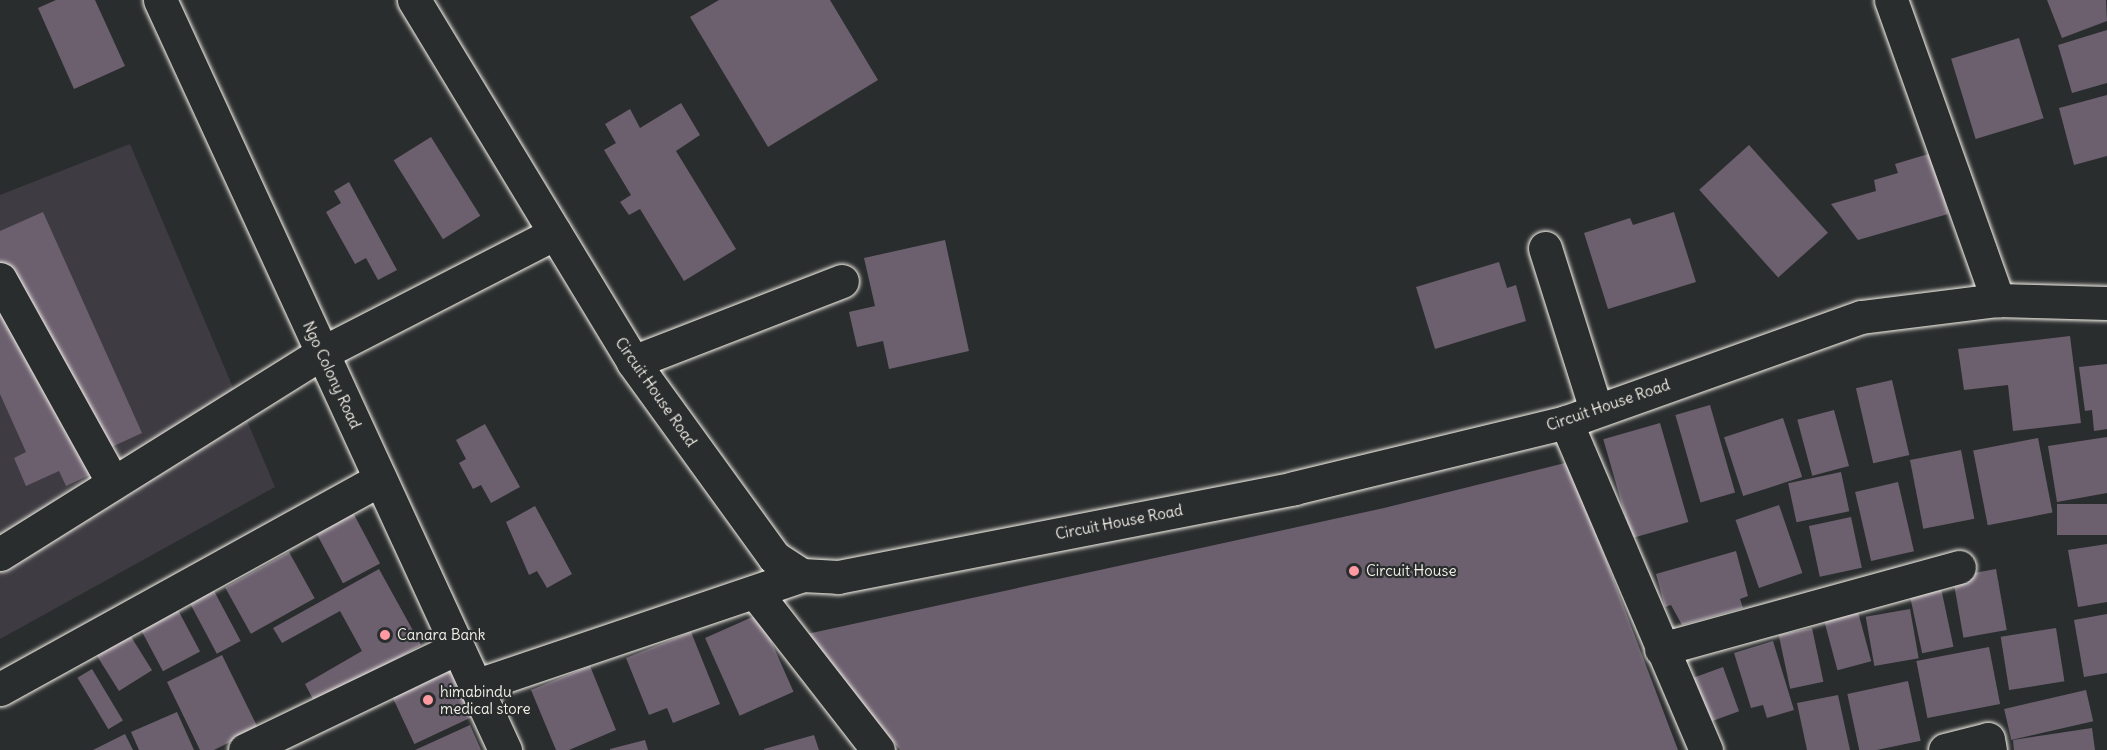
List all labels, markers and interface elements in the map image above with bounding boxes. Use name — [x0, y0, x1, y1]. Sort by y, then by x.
street label: Ngo Colony Road — [299, 318, 365, 432]
street label: Circuit House Road — [612, 334, 700, 450]
street label: Circuit House Road — [1544, 375, 1672, 435]
street label: Circuit House Road — [1054, 501, 1184, 543]
place label: Circuit House — [1366, 562, 1456, 580]
marker: Circuit House — [1347, 564, 1361, 578]
place label: Canara Bank — [397, 626, 485, 644]
marker: Canara Bank — [378, 628, 392, 642]
place label: himabindu medical store — [440, 682, 530, 717]
marker: himabindu medical store — [421, 693, 435, 707]

